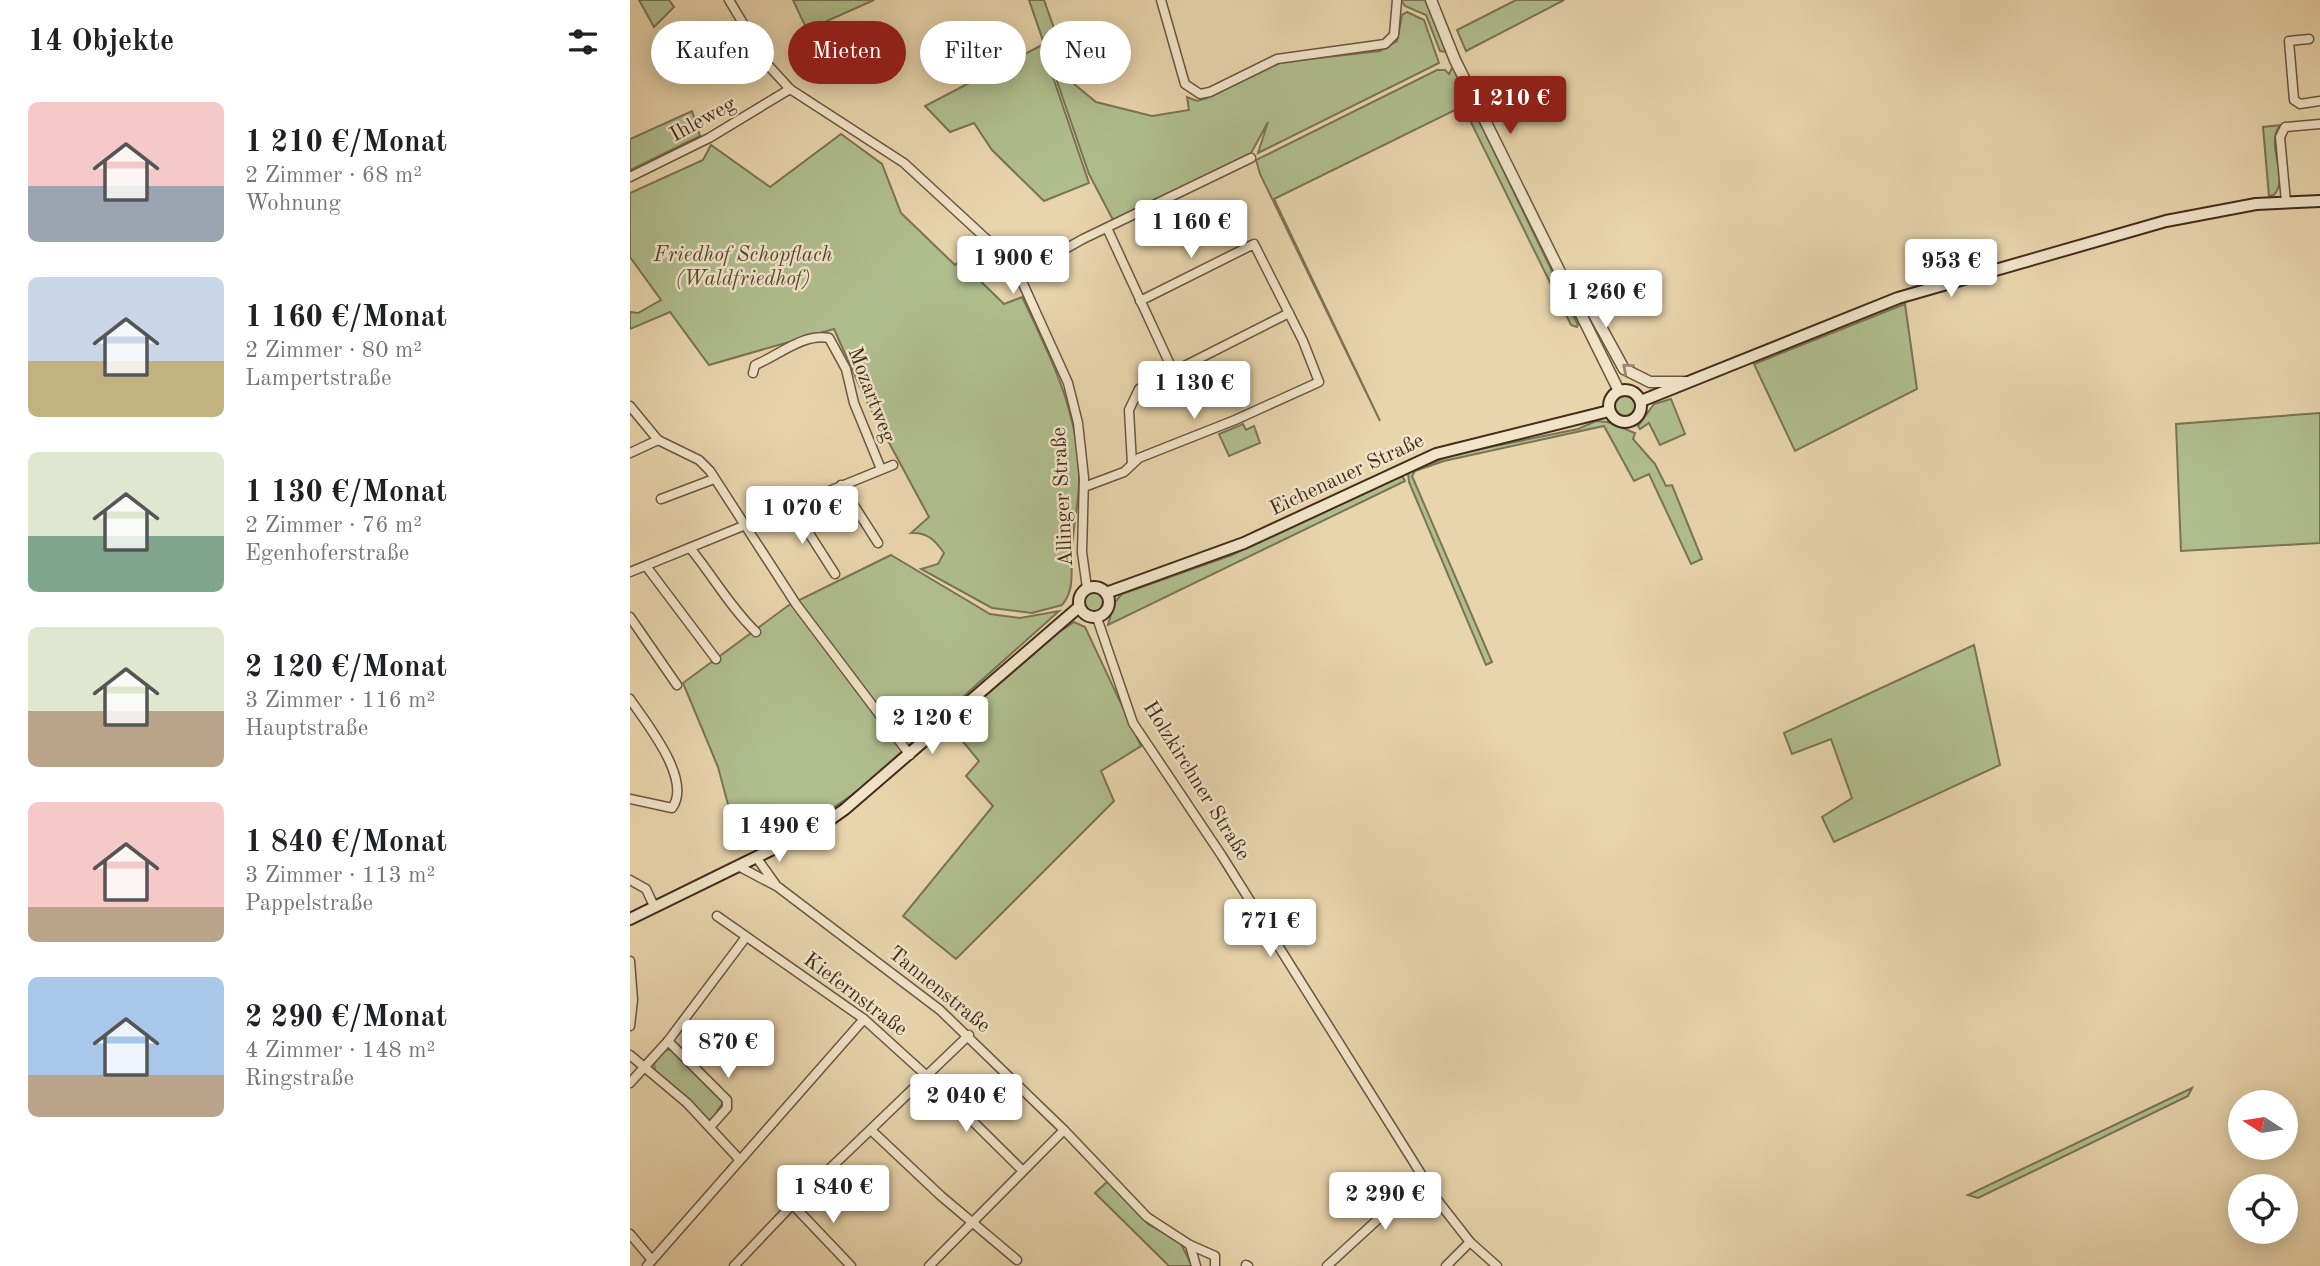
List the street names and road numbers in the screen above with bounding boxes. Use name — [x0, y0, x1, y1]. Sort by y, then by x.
street label: Ihleweg — [667, 93, 740, 146]
street label: Mozartweg — [843, 345, 899, 446]
street label: Allinger Straße — [1049, 427, 1077, 567]
street label: Eichenauer Straße — [1267, 430, 1427, 520]
street label: Holzkirchner Straße — [1139, 698, 1253, 864]
street label: Tannenstraße — [884, 943, 994, 1037]
street label: Kiefernstraße — [799, 949, 911, 1041]

